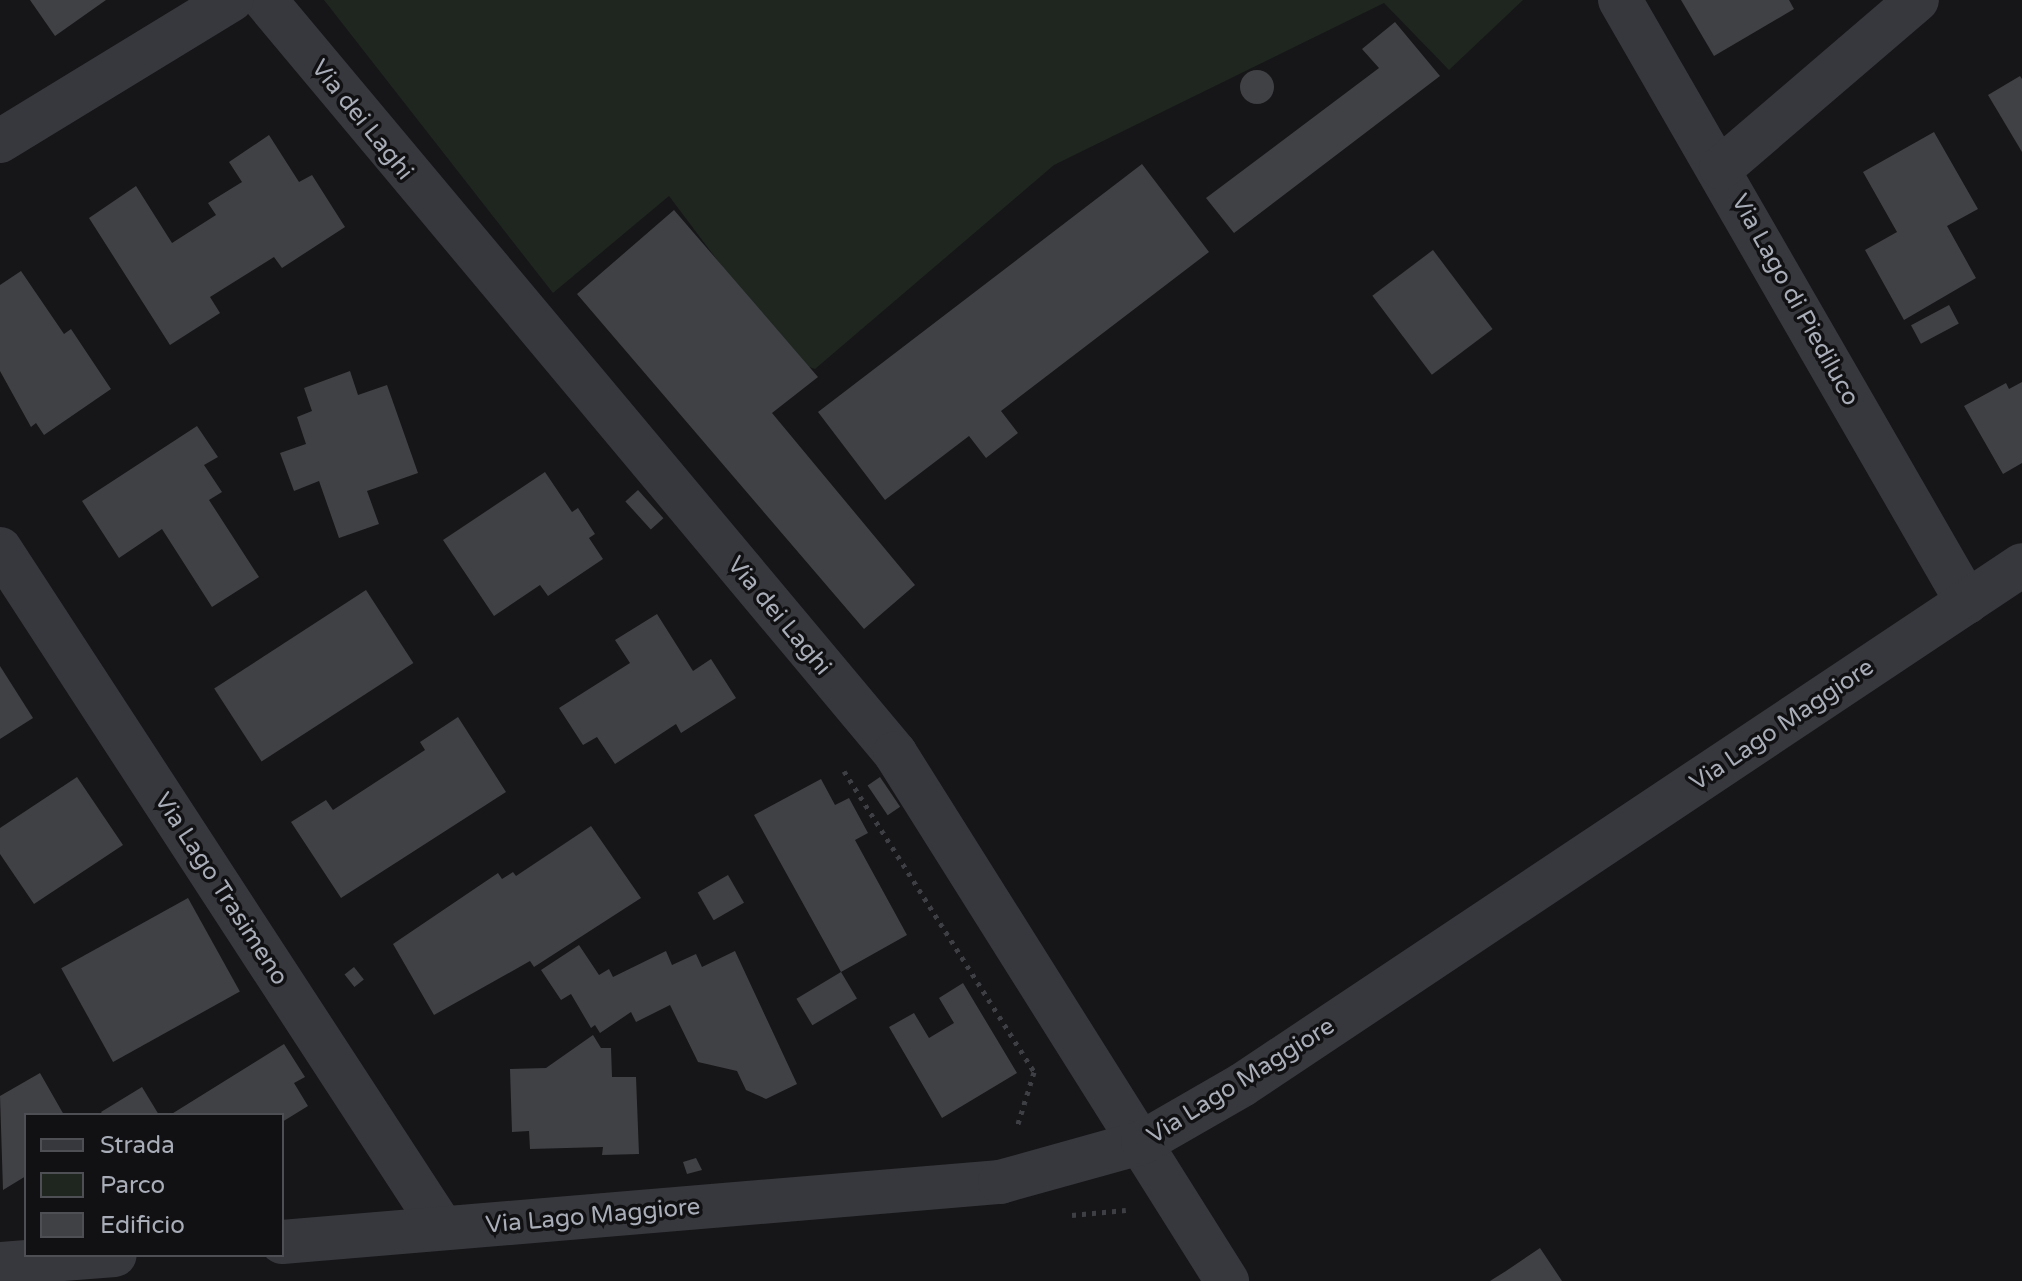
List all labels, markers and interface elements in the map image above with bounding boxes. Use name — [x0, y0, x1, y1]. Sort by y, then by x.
street label: Via dei Laghi — [305, 54, 419, 186]
street label: Via Lago di Piediluco — [1725, 189, 1865, 411]
street label: Via dei Laghi — [721, 551, 837, 681]
street label: Via Lago Maggiore — [1685, 653, 1879, 797]
street label: Via Lago Trasimeno — [148, 787, 294, 991]
street label: Via Lago Maggiore — [1142, 1012, 1340, 1150]
legend — [24, 1113, 284, 1257]
text: Strada — [100, 1131, 175, 1160]
text: Parco — [100, 1171, 165, 1200]
street label: Via Lago Maggiore — [484, 1192, 702, 1240]
text: Edificio — [100, 1211, 185, 1240]

